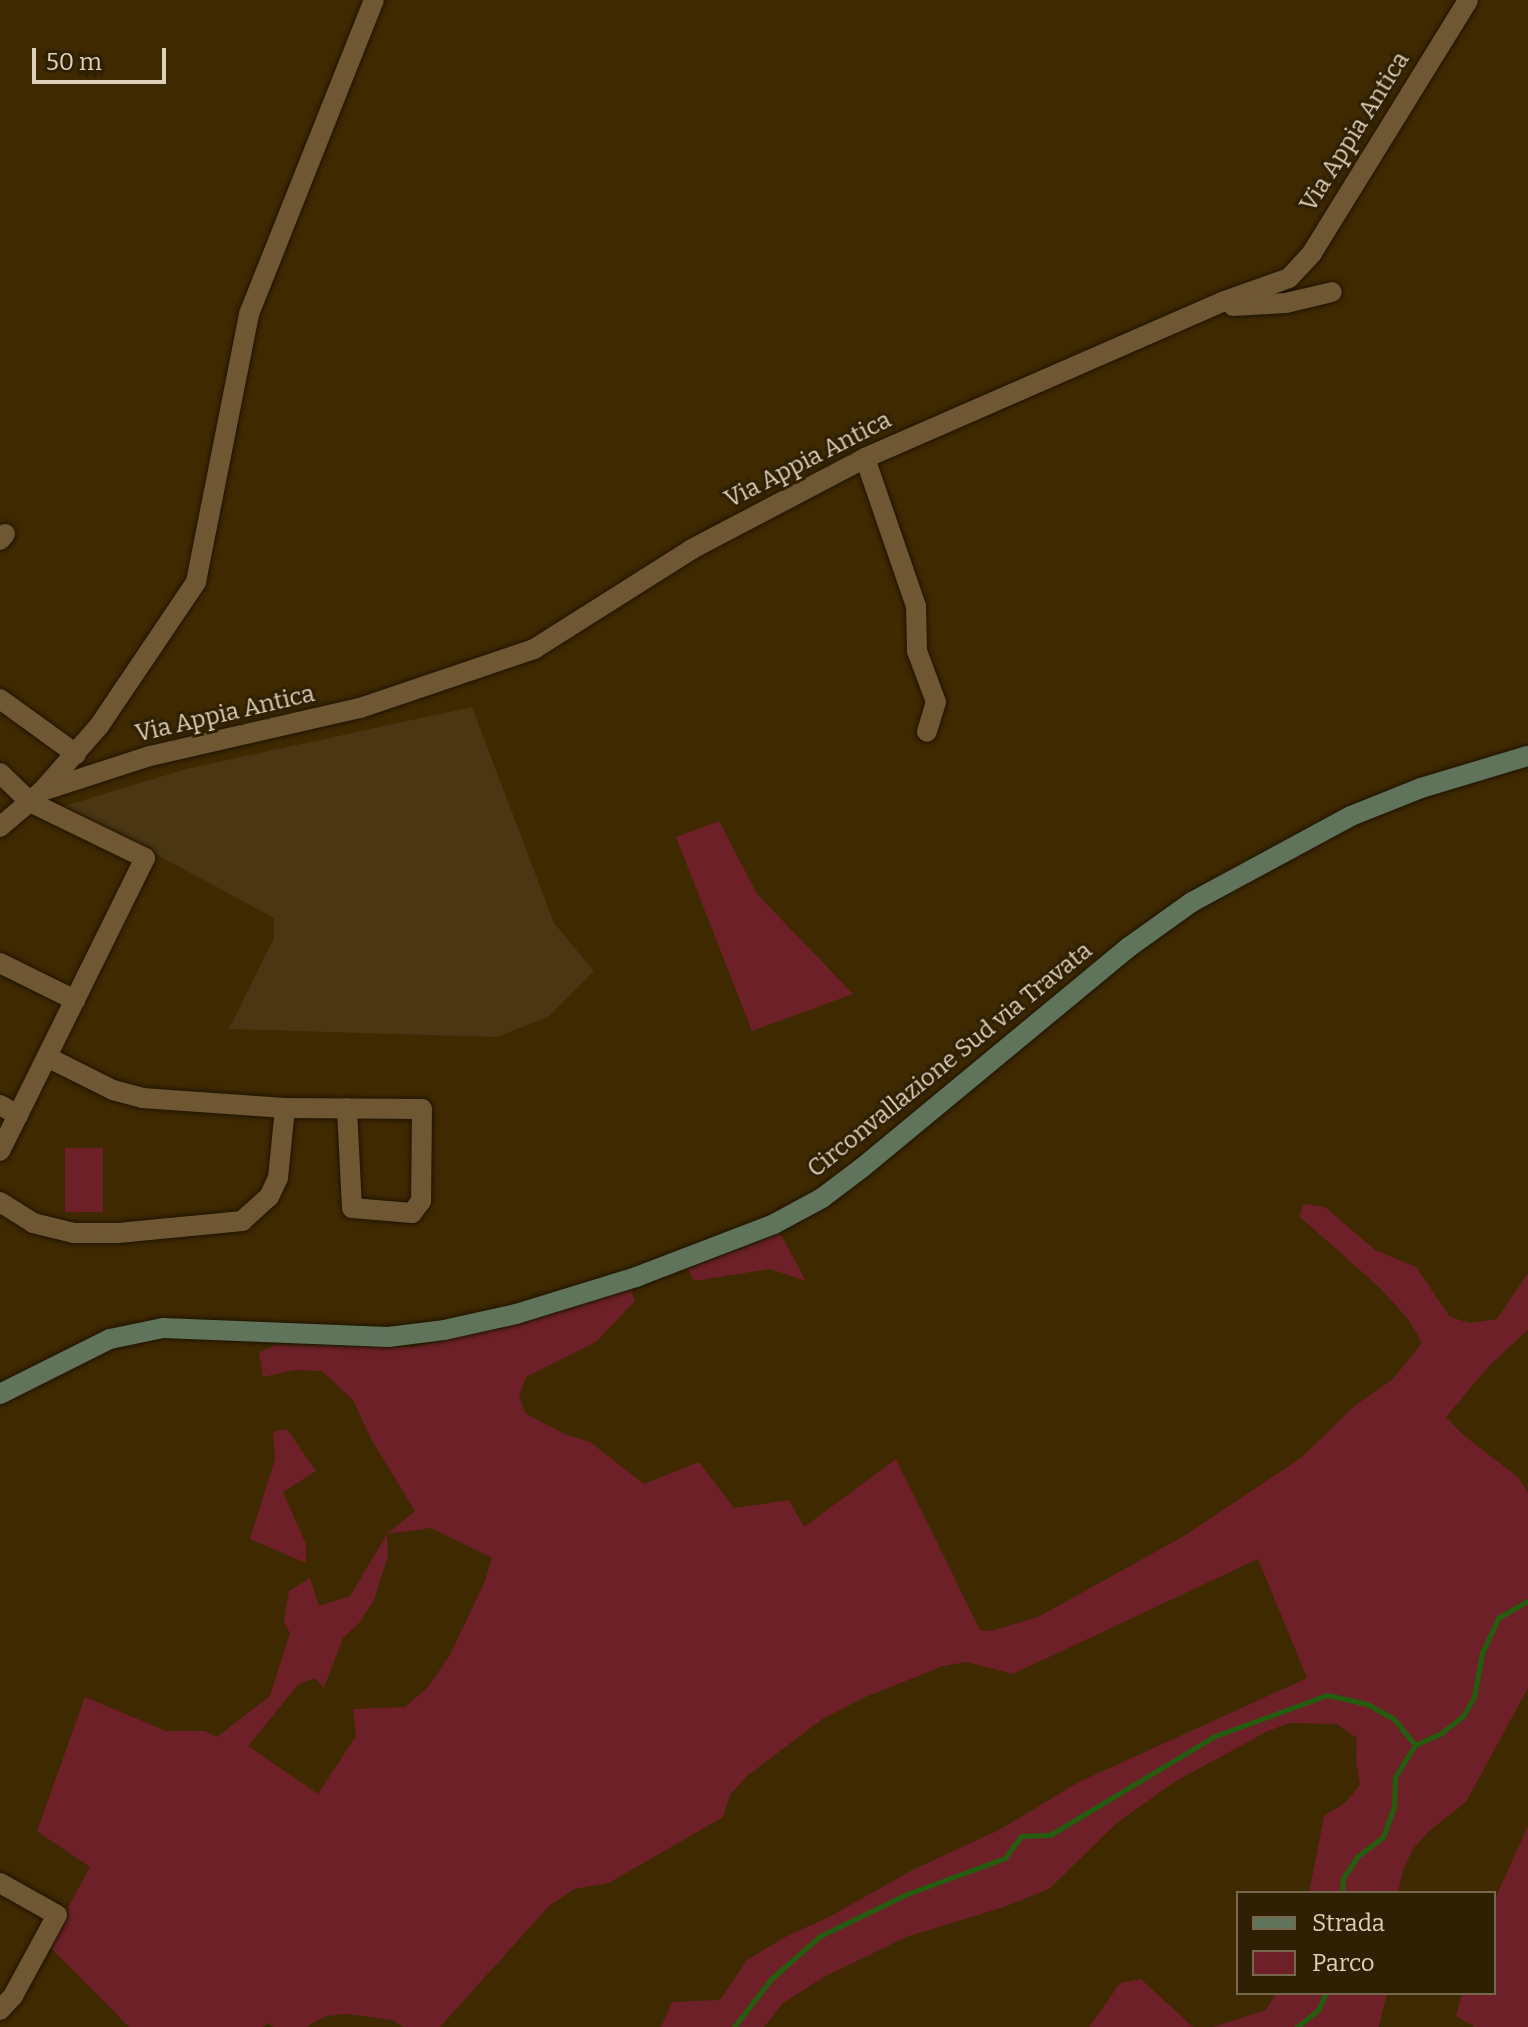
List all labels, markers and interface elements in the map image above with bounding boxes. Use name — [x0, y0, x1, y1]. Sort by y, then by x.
scale bar — [36, 32, 170, 82]
street label: Via Appia Antica — [1294, 47, 1416, 217]
text: 50 m — [46, 48, 102, 76]
street label: Via Appia Antica — [720, 406, 896, 514]
street label: Via Appia Antica — [133, 679, 317, 749]
street label: Circonvallazione Sud via Travata — [802, 936, 1098, 1184]
legend — [1236, 1891, 1496, 1995]
text: Strada — [1312, 1909, 1385, 1937]
text: Parco — [1312, 1949, 1375, 1977]

